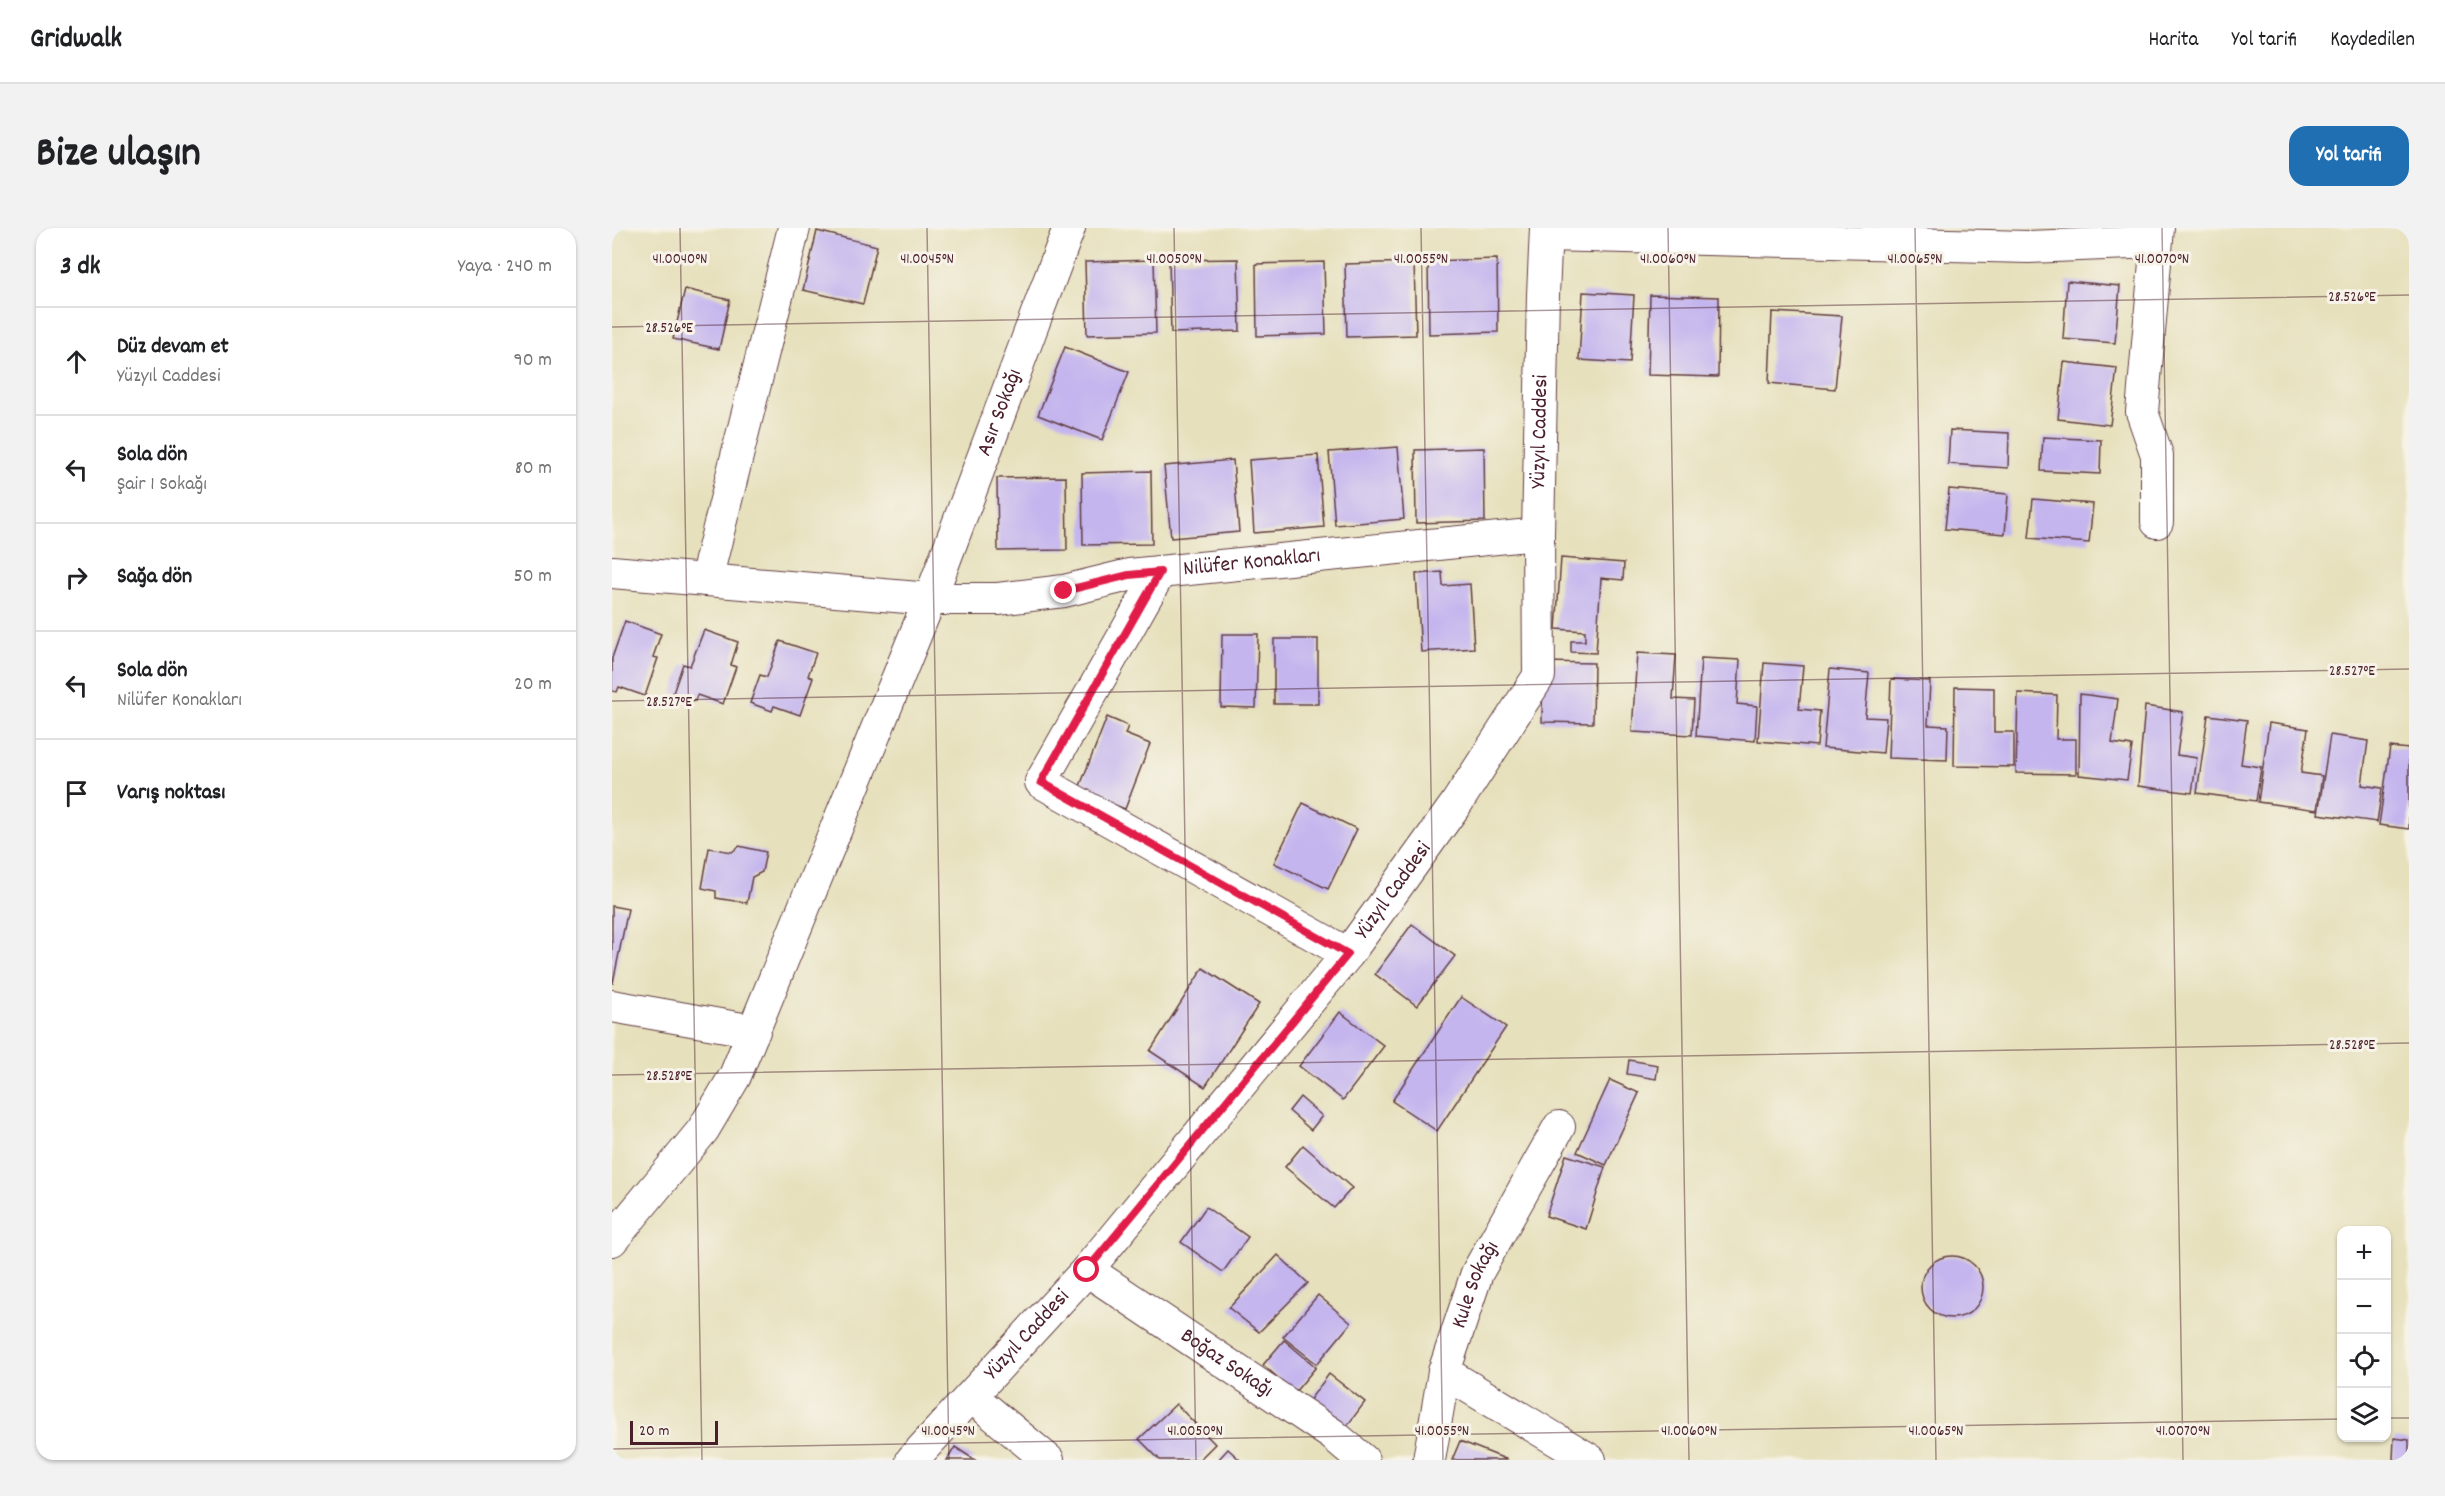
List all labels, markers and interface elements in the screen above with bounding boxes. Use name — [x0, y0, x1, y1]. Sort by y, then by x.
text: Gridwalk — [30, 21, 122, 61]
text: Harita — [2149, 26, 2198, 56]
text: Yol tarifi — [2231, 26, 2297, 56]
text: Kaydedilen — [2330, 26, 2415, 56]
text: Bize ulaşın — [36, 126, 201, 186]
button: Yol tarifi — [2289, 126, 2409, 186]
text: 3 dk — [60, 249, 100, 286]
text: 41.0040°N — [653, 249, 707, 271]
text: 41.0045°N — [900, 249, 954, 271]
text: 41.0050°N — [1146, 249, 1202, 271]
text: 41.0055°N — [1394, 249, 1448, 271]
text: 41.0060°N — [1640, 249, 1696, 271]
text: 41.0065°N — [1888, 249, 1942, 271]
text: 41.0070°N — [2135, 249, 2189, 271]
text: Yaya · 240 m — [458, 253, 552, 281]
text: 28.526°E — [2328, 287, 2376, 309]
text: 28.526°E — [645, 318, 693, 340]
text: Düz devam et — [117, 332, 229, 363]
icon: ahead — [60, 345, 93, 378]
text: 90 m — [514, 347, 552, 375]
text: Yüzyıl Caddesi — [117, 363, 221, 391]
street label: Asır Sokağı — [969, 364, 1030, 461]
street label: Yüzyıl Caddesi — [1523, 374, 1557, 489]
text: Sola dön — [117, 440, 187, 471]
icon: left — [60, 453, 93, 486]
text: 80 m — [515, 455, 552, 483]
text: Şair 1 Sokağı — [117, 471, 207, 499]
street label: Nilüfer Konakları — [1182, 540, 1322, 585]
icon: right — [60, 561, 93, 594]
text: Sağa dön — [117, 562, 192, 593]
text: 50 m — [514, 563, 552, 591]
route end — [1050, 577, 1076, 603]
text: Sola dön — [117, 656, 187, 687]
text: 28.527°E — [2329, 661, 2375, 683]
icon: left — [60, 669, 93, 702]
text: 20 m — [514, 671, 552, 699]
text: Nilüfer Konakları — [117, 687, 242, 715]
text: 28.527°E — [646, 692, 692, 714]
icon: arrive — [60, 777, 93, 810]
text: Varış noktası — [117, 778, 225, 809]
street label: Yüzyıl Caddesi — [1348, 835, 1439, 946]
text: 28.528°E — [2329, 1035, 2375, 1057]
text: 28.528°E — [646, 1066, 692, 1088]
map controls — [2337, 1226, 2391, 1442]
button: + — [2337, 1226, 2391, 1280]
street label: Kule Sokağı — [1444, 1235, 1507, 1333]
route start — [1073, 1256, 1099, 1282]
button: − — [2337, 1280, 2391, 1334]
street label: Yüzyıl Caddesi — [977, 1283, 1077, 1387]
street label: Boğaz Sokağı — [1174, 1321, 1279, 1406]
button: locate — [2337, 1334, 2391, 1388]
button: layers — [2337, 1388, 2391, 1442]
scale bar — [630, 1418, 718, 1446]
text: 20 m — [639, 1420, 669, 1443]
text: 41.0045°N — [921, 1421, 975, 1443]
text: 41.0050°N — [1167, 1421, 1223, 1443]
text: 41.0055°N — [1415, 1421, 1469, 1443]
text: 41.0060°N — [1661, 1421, 1717, 1443]
text: 41.0065°N — [1909, 1421, 1963, 1443]
text: 41.0070°N — [2156, 1421, 2210, 1443]

